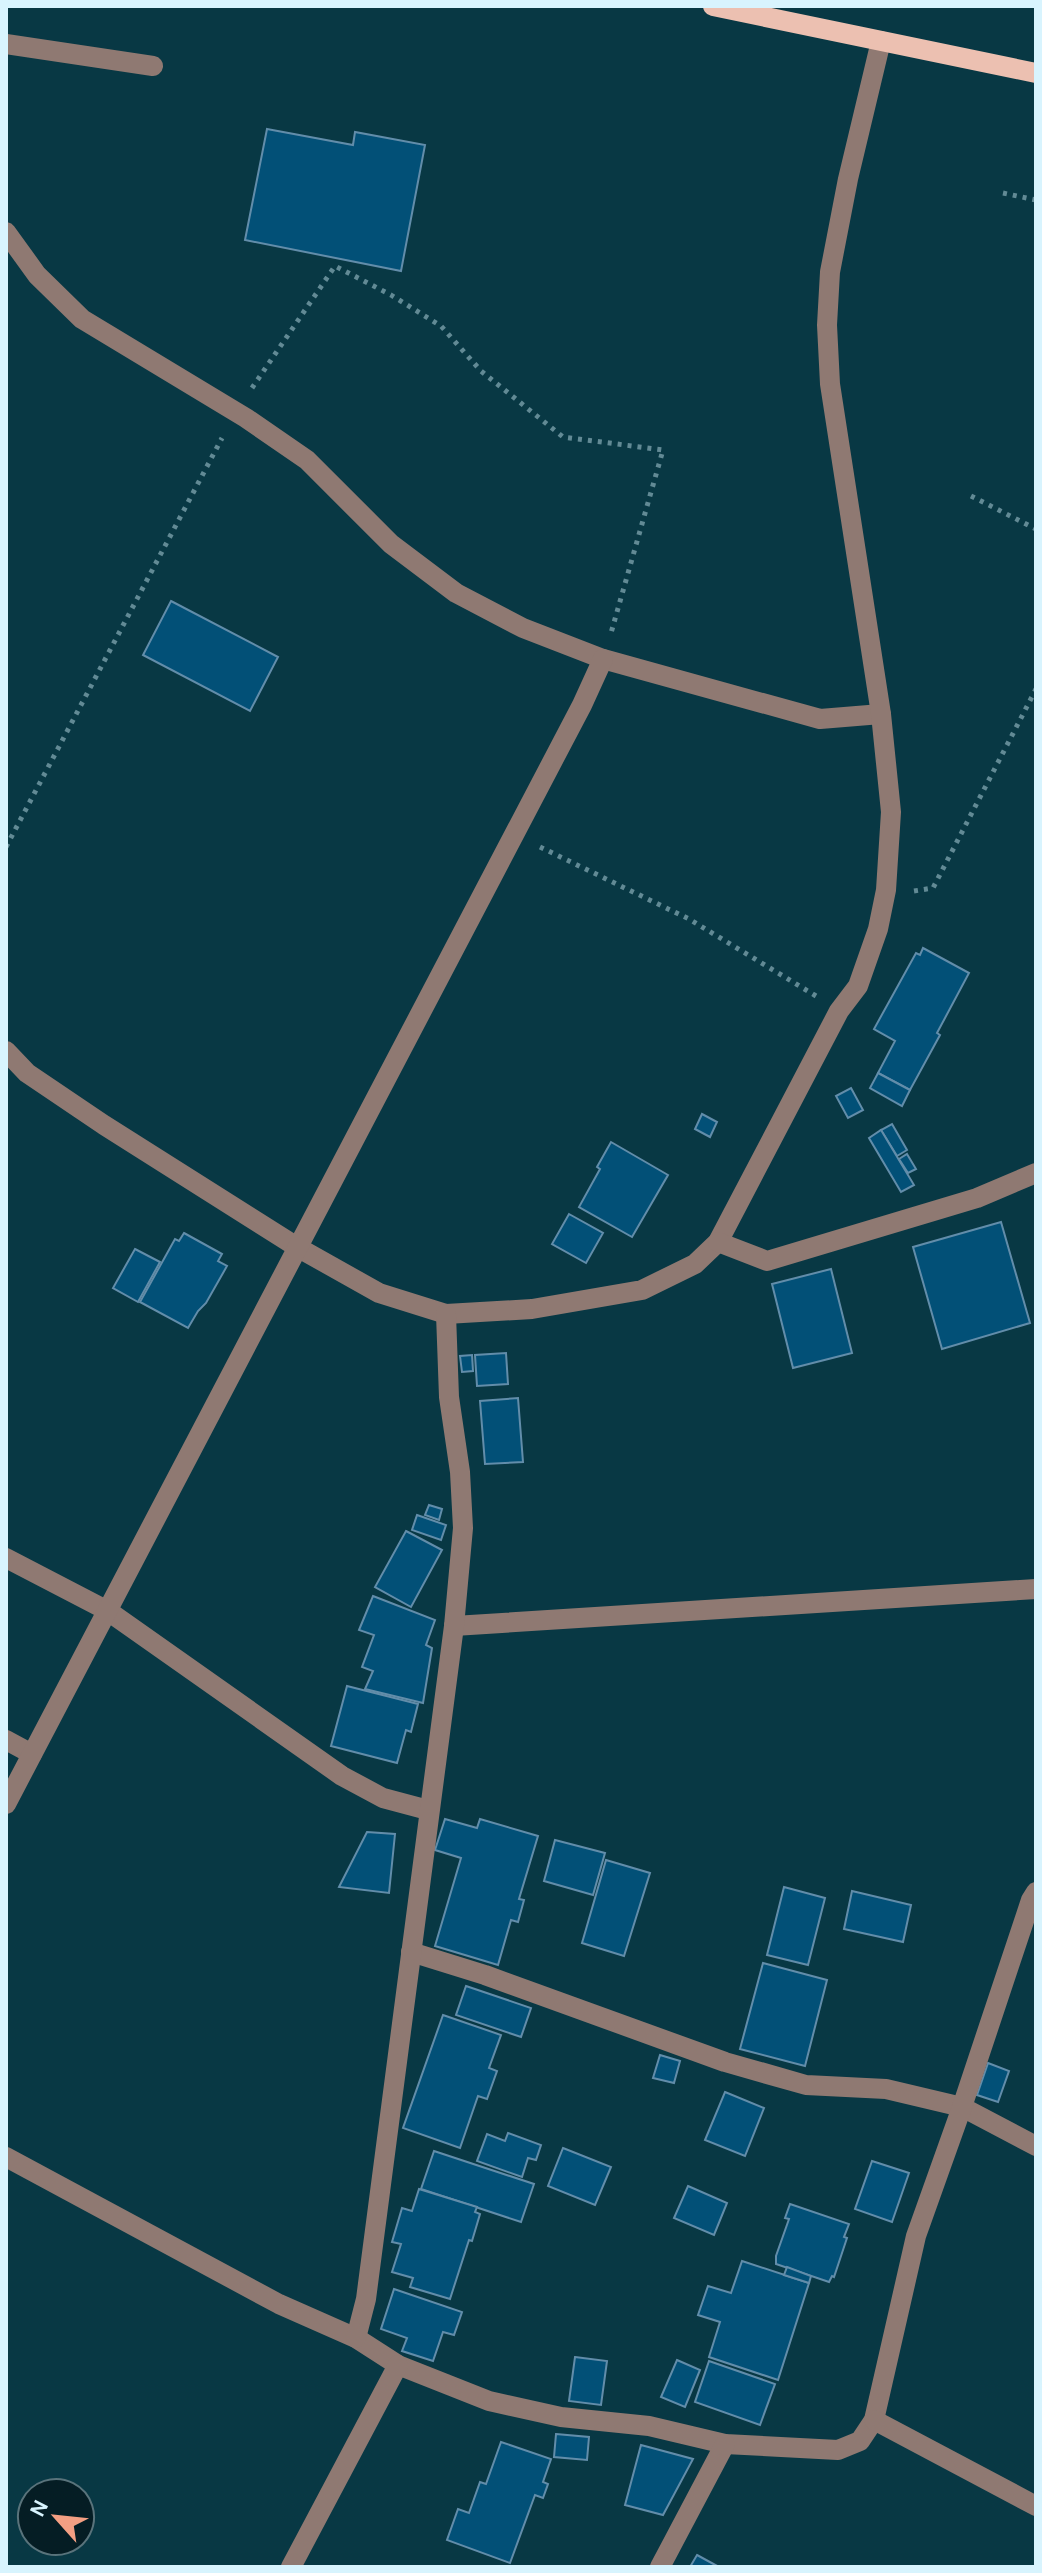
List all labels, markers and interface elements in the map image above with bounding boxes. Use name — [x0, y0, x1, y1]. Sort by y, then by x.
north arrow — [16, 2477, 96, 2557]
text: N — [24, 2495, 54, 2521]

